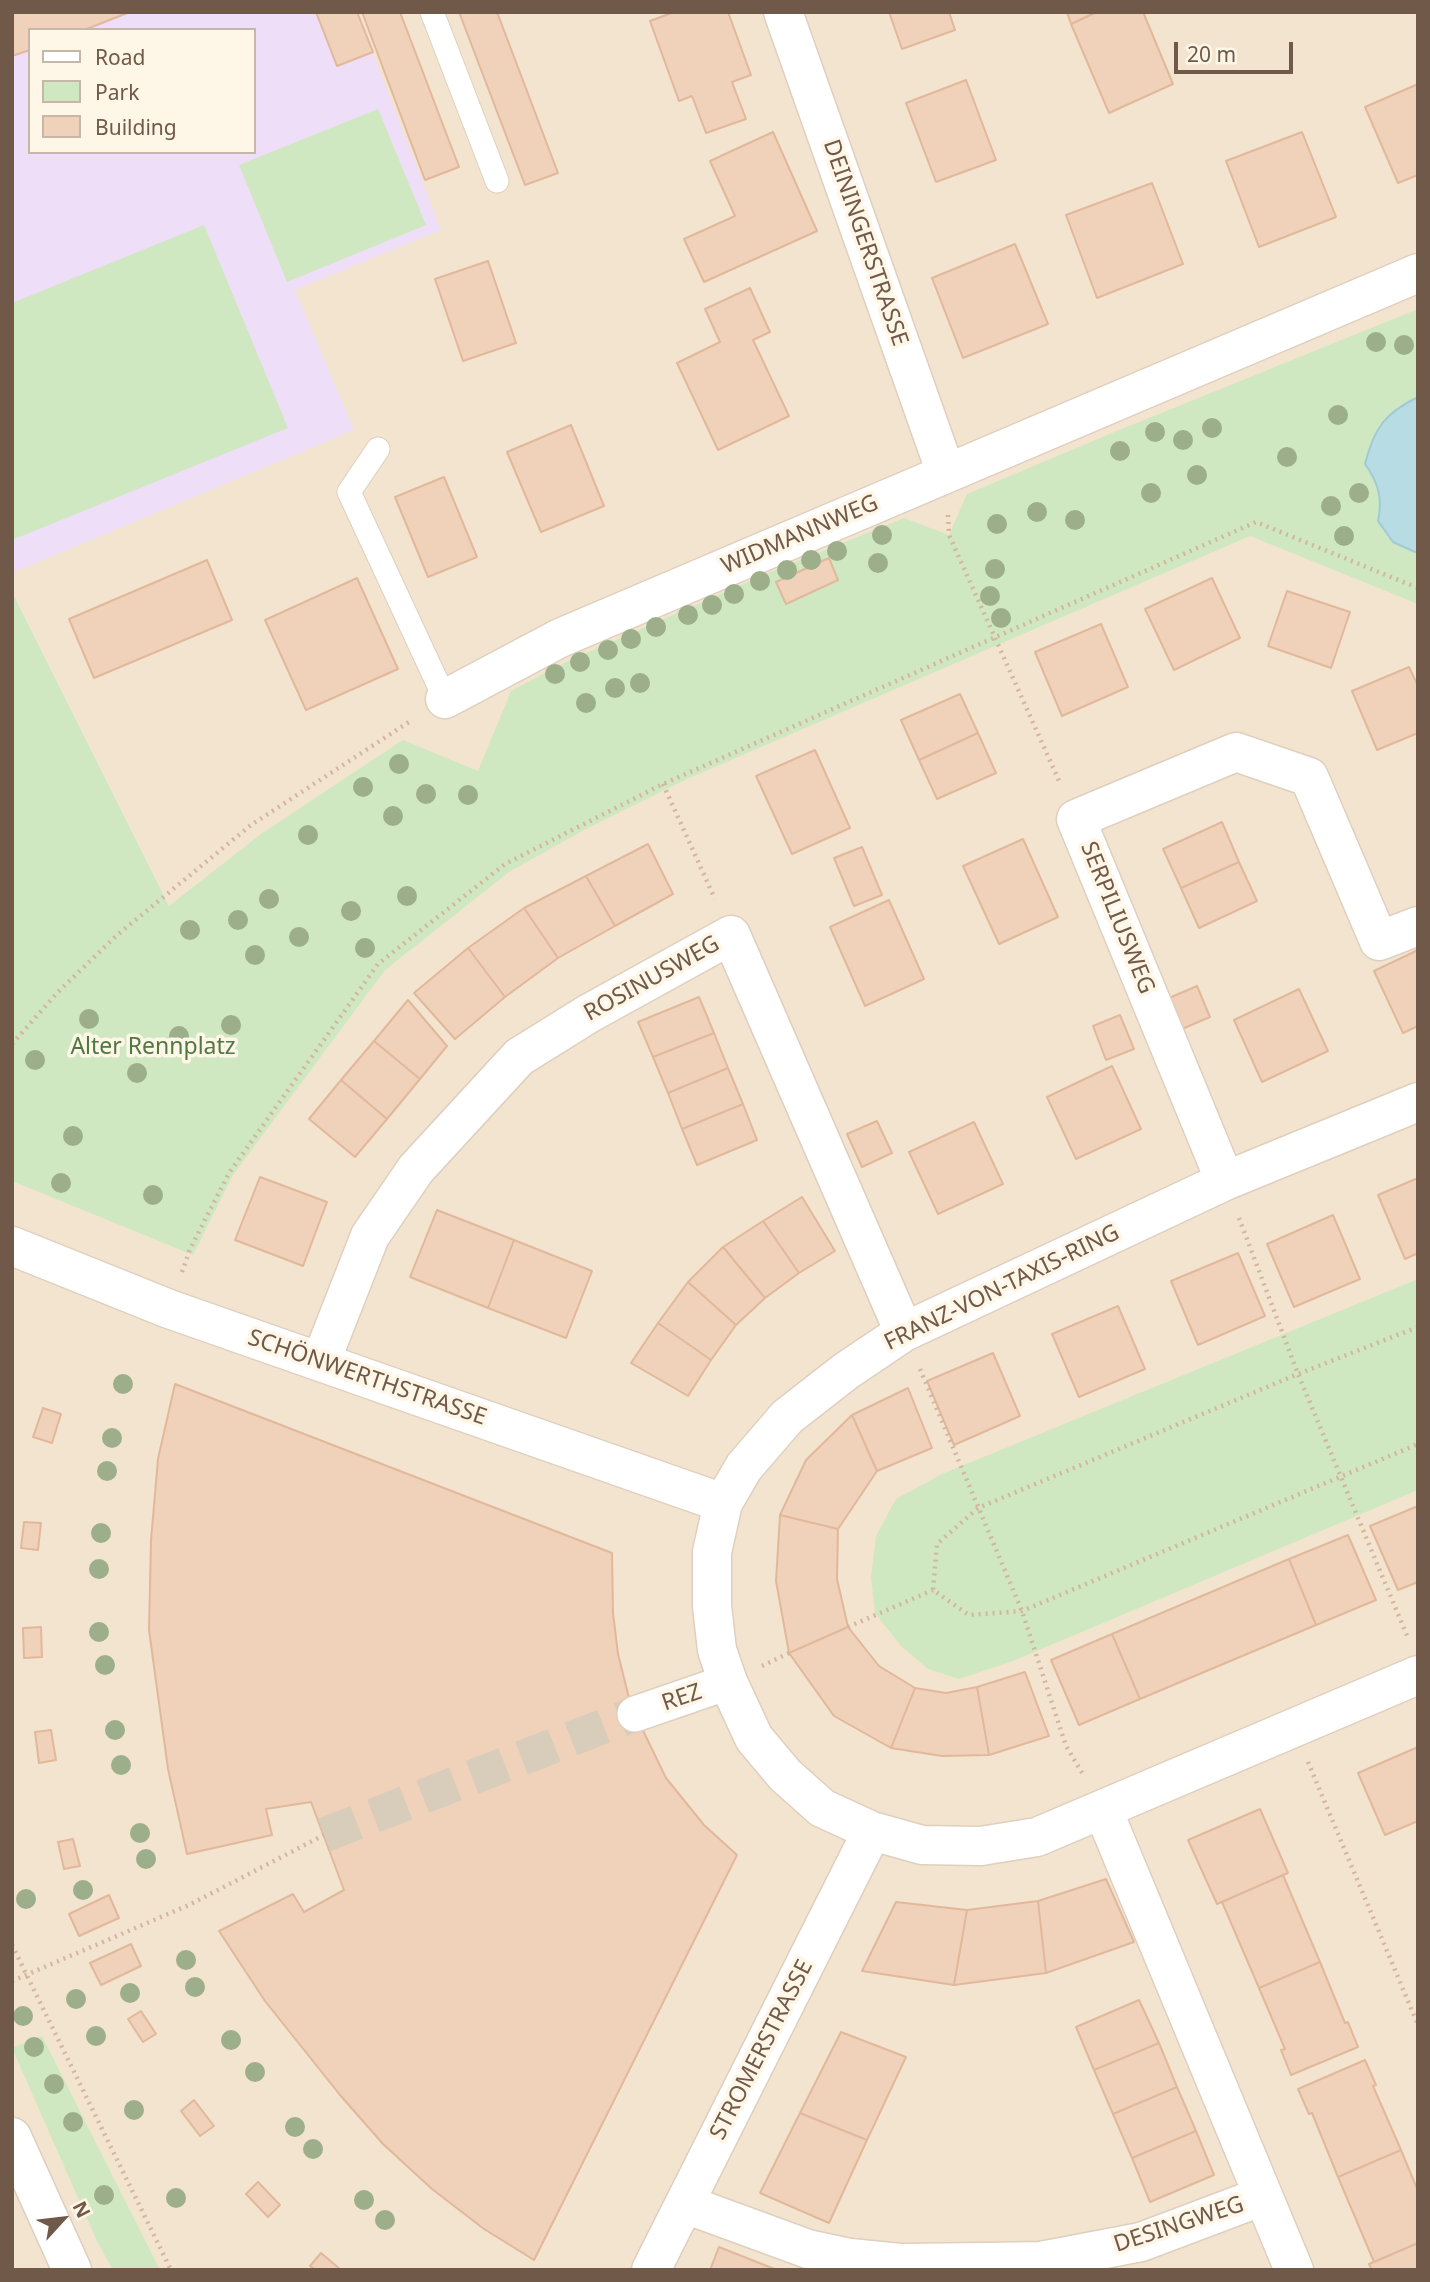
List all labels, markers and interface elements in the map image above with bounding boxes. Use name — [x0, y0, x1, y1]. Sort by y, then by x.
legend — [28, 28, 256, 154]
scale bar — [1178, 28, 1297, 72]
text: 20 m — [1187, 40, 1236, 68]
text: Road — [95, 43, 145, 71]
text: Park — [95, 78, 139, 106]
text: Building — [95, 113, 177, 141]
street label: DEININGERSTRASSE — [817, 136, 913, 350]
street label: WIDMANNWEG — [718, 490, 882, 580]
street label: SERPILIUSWEG — [1074, 838, 1160, 998]
street label: ROSINUSWEG — [579, 930, 725, 1028]
park label: Alter Rennplatz — [70, 1033, 236, 1061]
street label: FRANZ-VON-TAXIS-RING — [880, 1219, 1124, 1357]
street label: SCHÖNWERTHSTRASSE — [244, 1324, 490, 1432]
street label: REZ — [658, 1678, 706, 1718]
street label: STROMERSTRASSE — [705, 1955, 819, 2145]
north arrow — [28, 2184, 98, 2254]
street label: DESINGWEG — [1110, 2191, 1248, 2259]
text: N — [67, 2197, 97, 2222]

